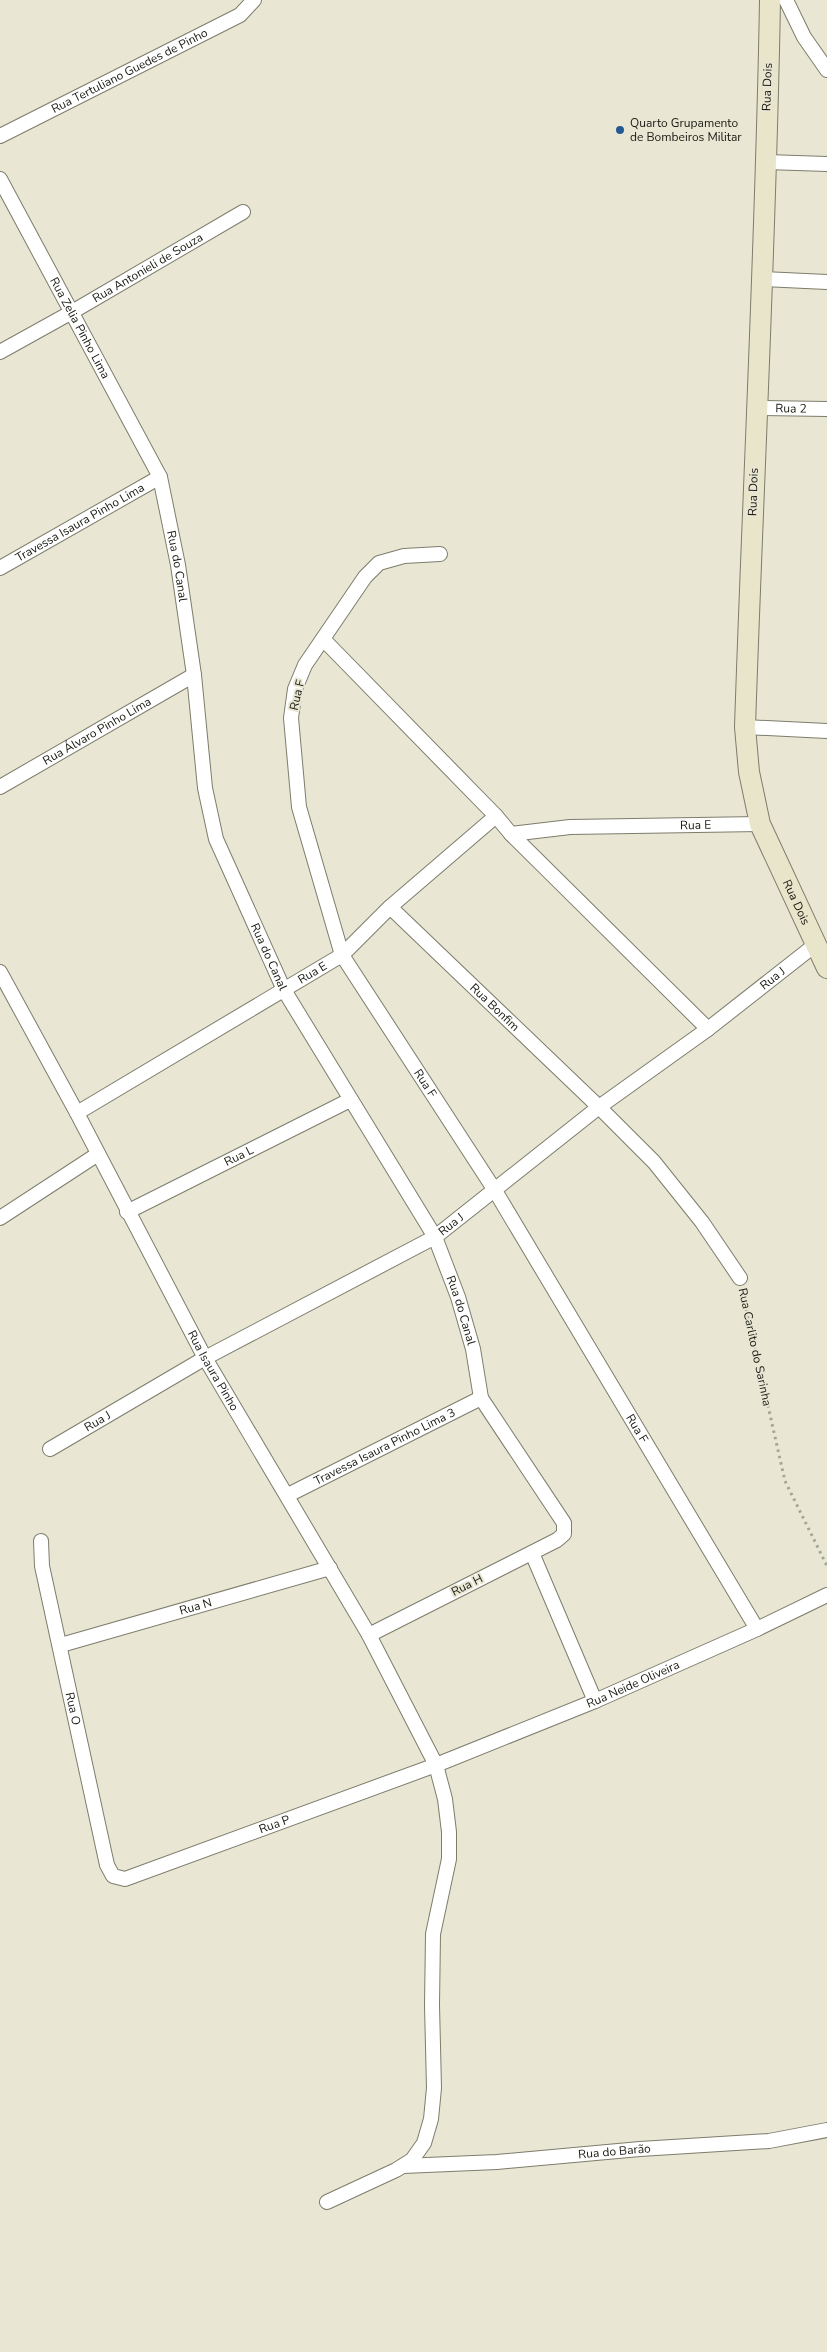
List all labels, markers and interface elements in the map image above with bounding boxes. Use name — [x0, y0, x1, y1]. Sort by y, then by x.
street label: Rua Tertuliano Guedes de Pinho — [49, 24, 211, 117]
street label: Rua Dois — [758, 62, 776, 111]
place label: Quarto Grupamento de Bombeiros Militar — [630, 115, 742, 145]
marker: Quarto Grupamento de Bombeiros Militar — [614, 124, 626, 136]
street label: Rua Antonieli de Souza — [90, 229, 206, 306]
street label: Rua Zelia Pinho Lima — [46, 274, 114, 382]
street label: Rua 2 — [775, 400, 807, 417]
street label: Rua Dois — [744, 467, 762, 516]
street label: Travessa Isaura Pinho Lima — [13, 479, 147, 566]
street label: Rua do Canal — [163, 529, 191, 603]
street label: Rua F — [286, 678, 308, 712]
street label: Rua Álvaro Pinho Lima — [40, 693, 154, 769]
street label: Rua E — [680, 817, 711, 833]
street label: Rua Dois — [779, 877, 814, 928]
street label: Rua do Canal — [247, 921, 291, 993]
street label: Rua E — [295, 958, 330, 988]
street label: Rua J — [757, 963, 789, 993]
street label: Rua Bonfim — [467, 980, 523, 1035]
street label: Rua F — [410, 1066, 441, 1101]
street label: Rua L — [221, 1142, 256, 1170]
street label: Rua J — [435, 1209, 467, 1239]
street label: Rua do Canal — [443, 1273, 480, 1347]
street label: Rua Carlito do Sarinha — [735, 1286, 775, 1408]
street label: Rua Isaura Pinho — [184, 1327, 243, 1414]
street label: Travessa Isaura Pinho Lima 3 — [311, 1404, 458, 1489]
street label: Rua J — [81, 1407, 114, 1435]
street label: Rua F — [622, 1411, 652, 1446]
street label: Rua H — [449, 1570, 485, 1600]
street label: Rua N — [177, 1594, 214, 1619]
street label: Rua Neide Oliveira — [584, 1656, 682, 1712]
street label: Rua O — [62, 1691, 84, 1727]
street label: Rua P — [257, 1811, 292, 1837]
street label: Rua do Barão — [577, 2140, 652, 2163]

